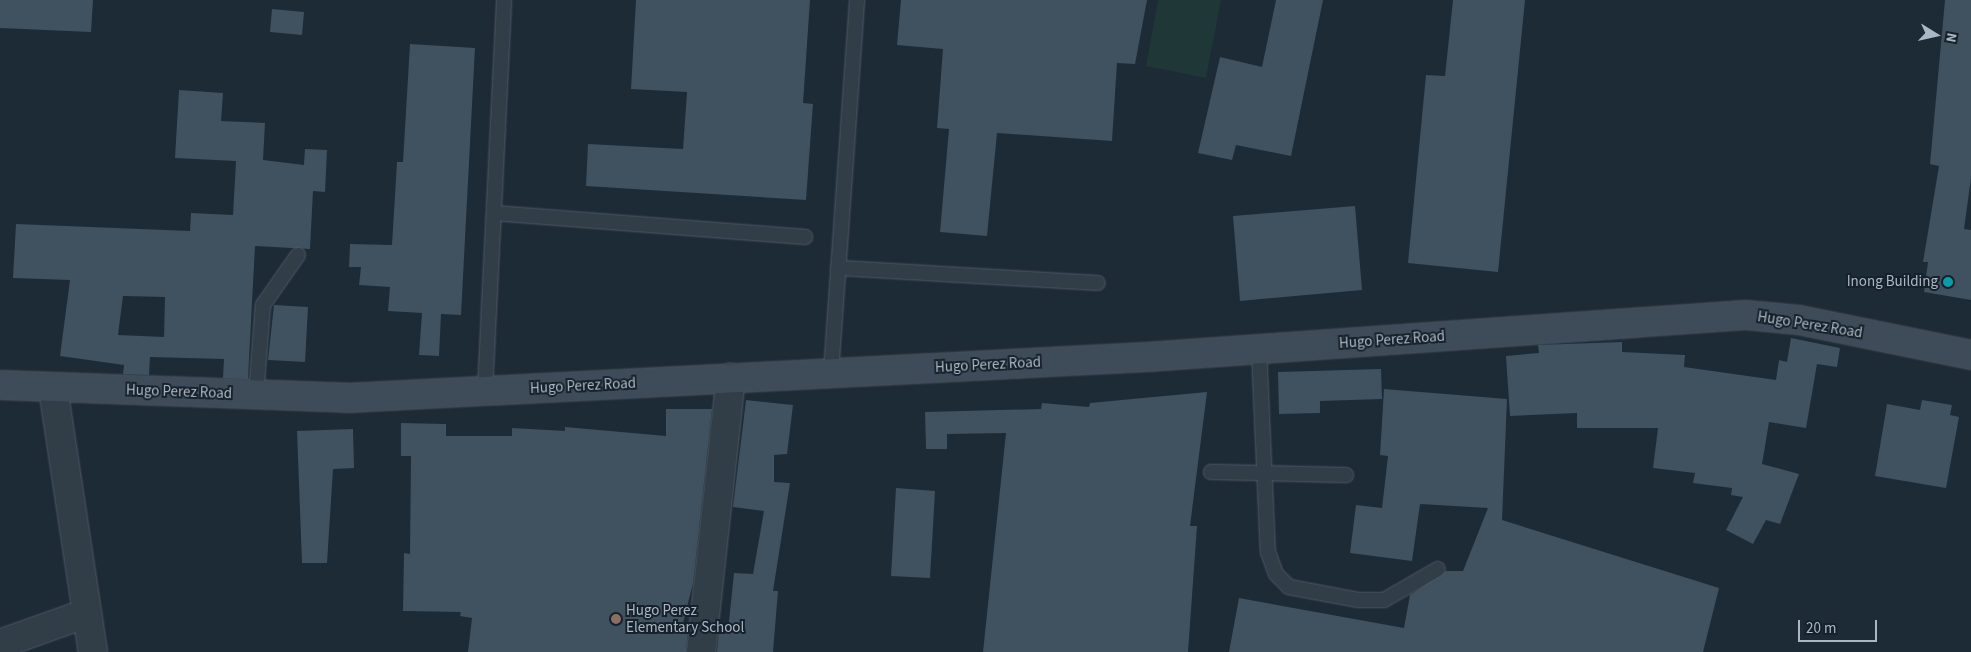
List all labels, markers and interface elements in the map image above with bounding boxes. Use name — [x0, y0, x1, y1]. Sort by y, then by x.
north arrow — [1911, 10, 1961, 60]
text: N — [1940, 31, 1961, 44]
place label: Inong Building — [1847, 273, 1938, 291]
marker: Inong Building — [1942, 276, 1954, 288]
street label: Hugo Perez Road — [1756, 308, 1864, 342]
street label: Hugo Perez Road — [1338, 327, 1446, 353]
street label: Hugo Perez Road — [935, 353, 1041, 377]
street label: Hugo Perez Road — [530, 374, 636, 398]
street label: Hugo Perez Road — [126, 381, 232, 403]
place label: Hugo Perez Elementary School — [626, 601, 744, 636]
scale bar — [1801, 610, 1880, 642]
marker: Hugo Perez Elementary School — [610, 613, 622, 625]
text: 20 m — [1806, 618, 1836, 639]

